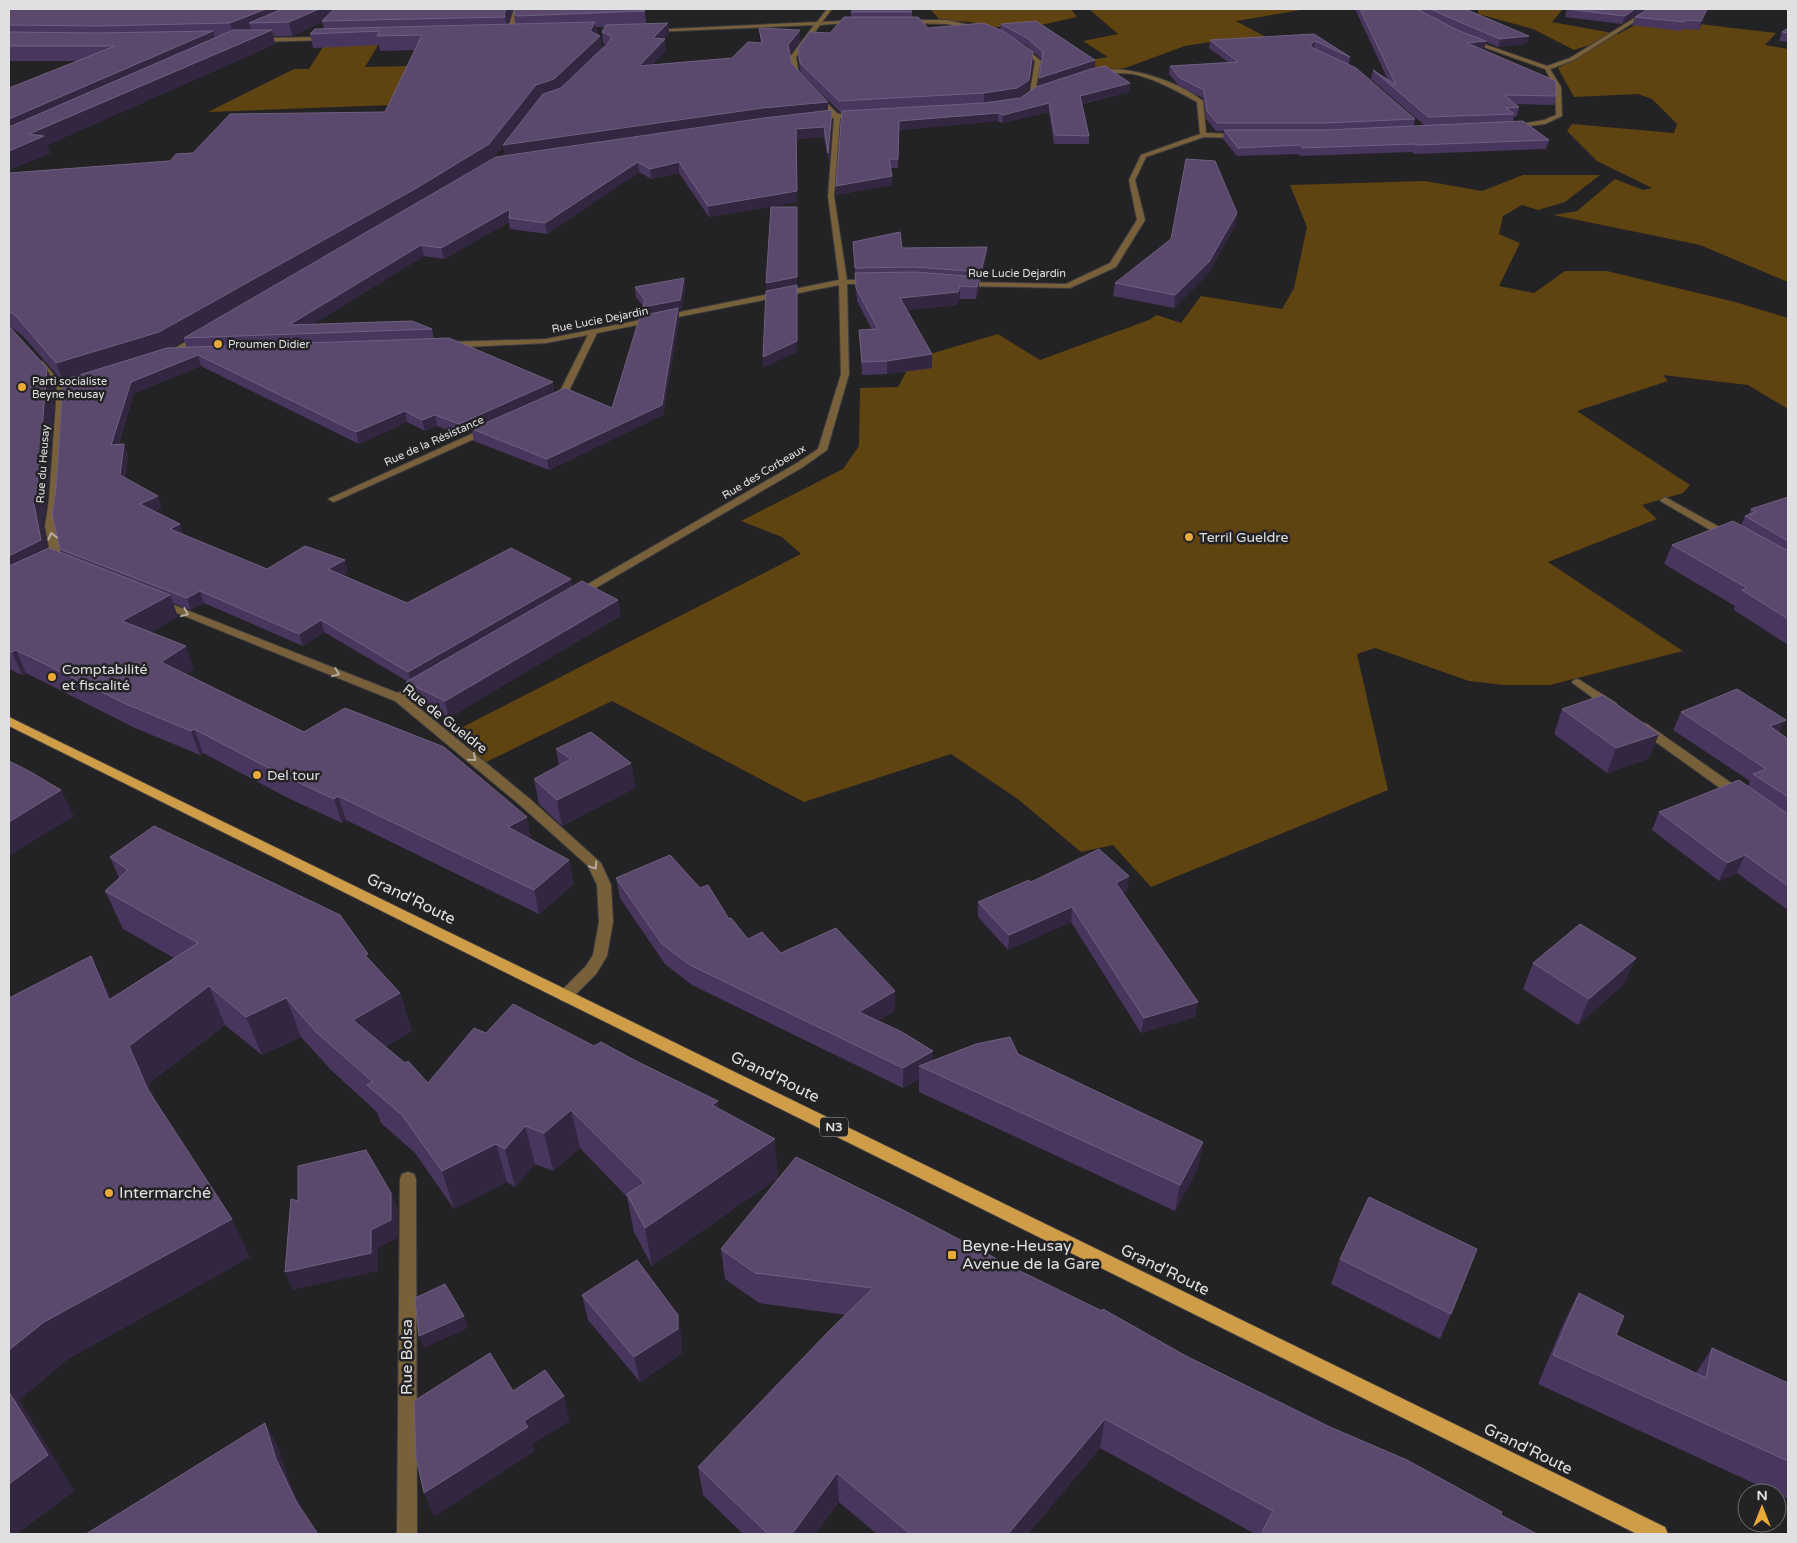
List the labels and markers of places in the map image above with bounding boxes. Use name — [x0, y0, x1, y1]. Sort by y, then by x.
marker: Proumen Didier — [212, 338, 224, 350]
place label: Proumen Didier — [228, 338, 310, 351]
place label: Parti socialiste Beyne heusay — [32, 375, 107, 401]
marker: Parti socialiste Beyne heusay — [16, 381, 28, 393]
place label: Terril Gueldre — [1199, 529, 1288, 546]
marker: Terril Gueldre — [1183, 531, 1195, 543]
place label: Comptabilité et fiscalité — [62, 661, 147, 694]
marker: Comptabilité et fiscalité — [46, 671, 58, 683]
place label: Del tour — [267, 767, 321, 784]
marker: Del tour — [251, 769, 263, 781]
place label: Intermarché — [119, 1183, 211, 1203]
marker: Intermarché — [103, 1187, 115, 1199]
place label: Beyne-Heusay Avenue de la Gare — [962, 1236, 1100, 1274]
marker: Beyne-Heusay Avenue de la Gare — [946, 1249, 958, 1261]

